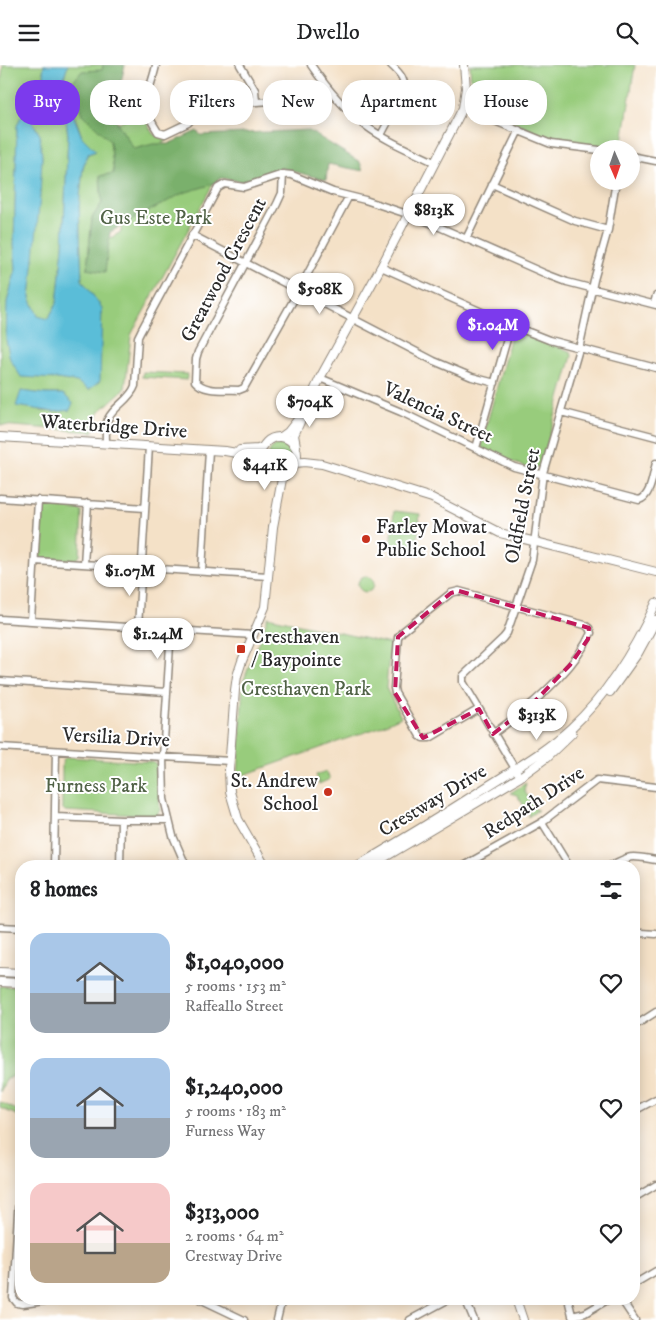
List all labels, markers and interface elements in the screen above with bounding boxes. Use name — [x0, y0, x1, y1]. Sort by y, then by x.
icon: menu — [15, 19, 43, 47]
text: Dwello — [296, 19, 360, 46]
icon: search — [613, 19, 641, 47]
chip: Buy — [15, 80, 80, 125]
chip: Rent — [90, 80, 160, 125]
chip: Filters — [170, 80, 253, 125]
chip: New — [263, 80, 332, 125]
chip: Apartment — [342, 80, 455, 125]
chip: House — [465, 80, 547, 125]
north arrow — [590, 140, 640, 190]
map controls — [590, 140, 640, 190]
street label: Greatwood Crescent — [175, 193, 273, 347]
pin: $813K — [399, 193, 469, 236]
text: $813K — [414, 200, 454, 220]
park label: Gus Este Park — [100, 206, 212, 231]
pin: $508K — [285, 273, 355, 315]
text: $508K — [298, 279, 342, 299]
pin: $1.04M — [452, 309, 534, 351]
text: $1.04M — [468, 315, 518, 335]
street label: Valencia Street — [378, 376, 497, 449]
pin: $704K — [275, 385, 345, 428]
text: $704K — [287, 392, 333, 412]
street label: Waterbridge Drive — [39, 409, 188, 445]
street label: Oldfield Street — [500, 446, 546, 566]
pin: $441K — [230, 449, 300, 491]
text: $441K — [243, 455, 287, 475]
place label: Farley Mowat Public School — [376, 515, 487, 563]
marker: Farley Mowat Public School — [360, 533, 372, 545]
pin: $1.07M — [89, 555, 171, 597]
text: $1.07M — [105, 561, 155, 581]
pin: $1.24M — [117, 617, 199, 660]
text: $1.24M — [133, 624, 183, 644]
place label: Cresthaven / Baypointe — [251, 625, 341, 673]
marker: Cresthaven / Baypointe — [235, 643, 247, 655]
park label: Cresthaven Park — [241, 677, 371, 702]
pin: $313K — [502, 699, 572, 741]
text: $313K — [518, 705, 556, 725]
street label: Versilia Drive — [61, 723, 170, 753]
street label: Crestway Drive — [375, 759, 491, 843]
street label: Redpath Drive — [479, 761, 589, 845]
place label: St. Andrew School — [231, 769, 318, 817]
park label: Furness Park — [45, 774, 147, 799]
marker: St. Andrew School — [322, 786, 334, 798]
icon: filters — [597, 876, 625, 904]
text: 8 homes — [30, 877, 98, 903]
text: $1,040,000 — [185, 950, 284, 976]
icon: home — [70, 953, 130, 1013]
icon: heart — [597, 969, 625, 997]
text: 5 rooms · 153 m² — [185, 976, 286, 996]
text: Raffeallo Street — [185, 996, 283, 1016]
text: $1,240,000 — [185, 1075, 283, 1101]
icon: home — [70, 1078, 130, 1138]
icon: heart — [597, 1094, 625, 1122]
text: 5 rooms · 183 m² — [185, 1101, 286, 1121]
text: Furness Way — [185, 1121, 265, 1141]
text: $313,000 — [185, 1200, 259, 1226]
icon: home — [70, 1203, 130, 1263]
icon: heart — [597, 1219, 625, 1247]
text: 2 rooms · 64 m² — [185, 1226, 284, 1246]
text: Crestway Drive — [185, 1246, 282, 1266]

